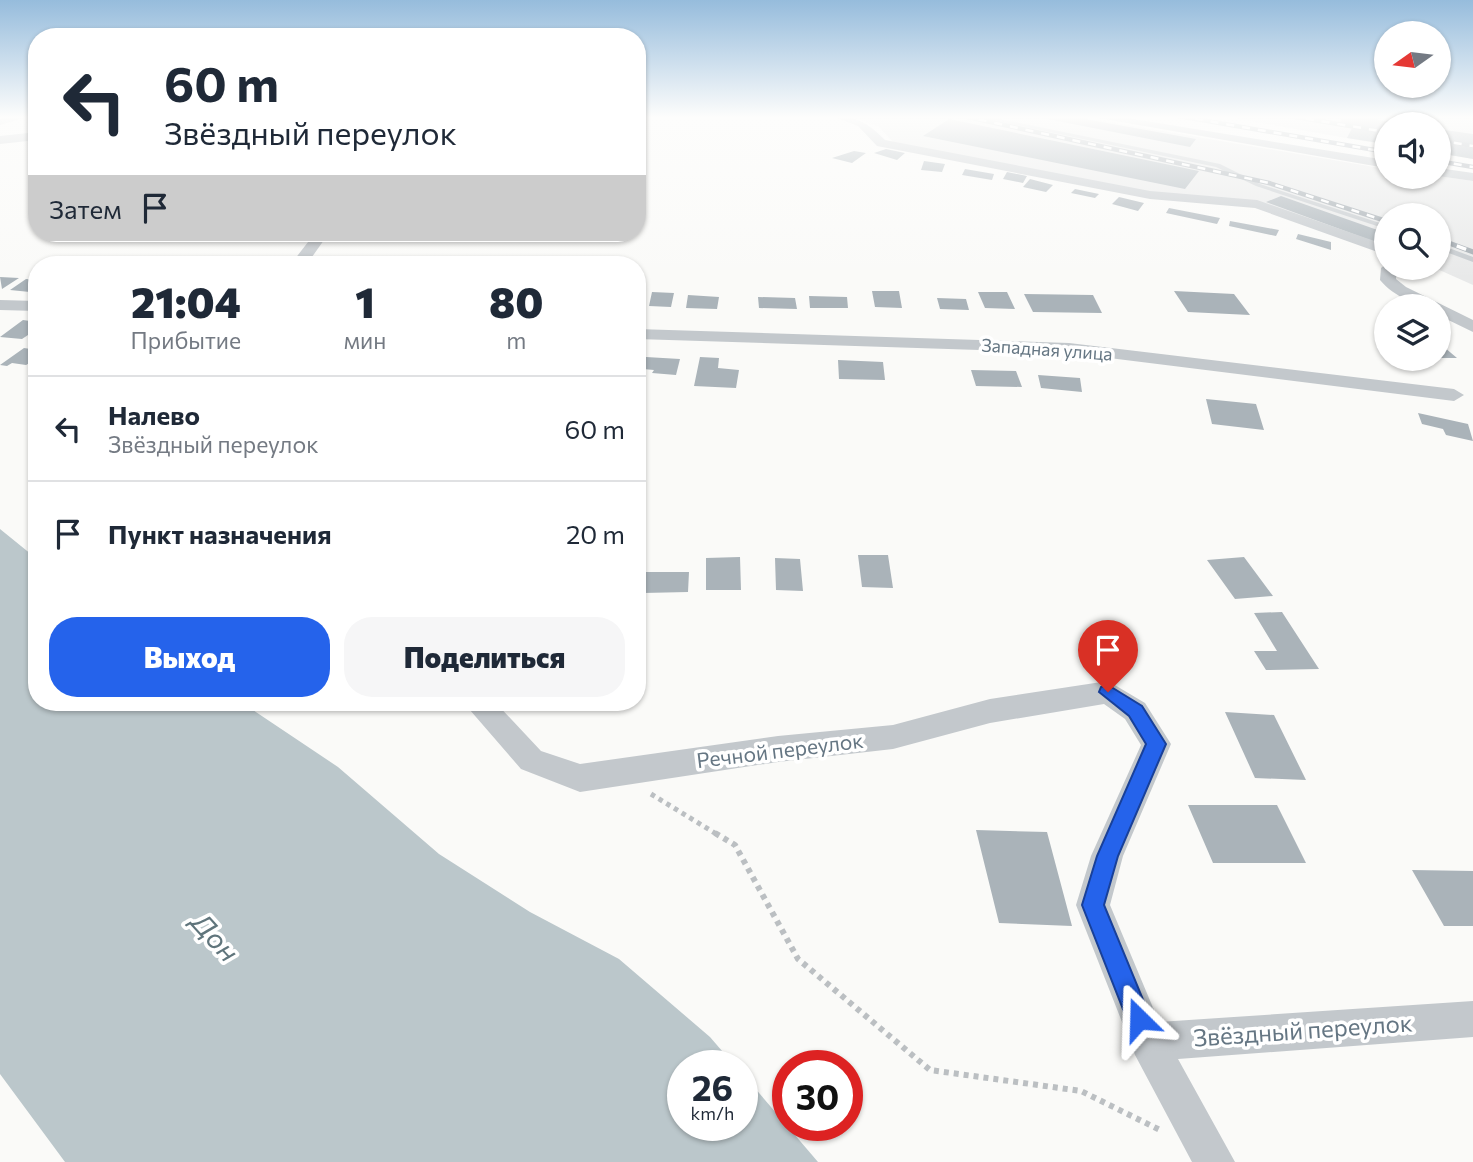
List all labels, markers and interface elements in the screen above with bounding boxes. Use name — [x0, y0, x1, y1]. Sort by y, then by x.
north arrow — [1374, 21, 1451, 98]
map controls — [1374, 21, 1451, 371]
text: 60 m — [164, 52, 279, 112]
icon: left — [49, 56, 140, 147]
text: Звёздный переулок — [164, 112, 457, 152]
button: sound — [1374, 112, 1451, 189]
icon: arrive — [136, 189, 174, 227]
text: Затем — [49, 193, 122, 224]
button: search — [1374, 203, 1451, 280]
text: 21:04 — [131, 275, 241, 327]
text: 1 — [355, 275, 375, 327]
text: 80 — [489, 275, 543, 327]
button: layers — [1374, 294, 1451, 371]
text: Прибытие — [131, 326, 241, 354]
text: мин — [344, 326, 386, 354]
text: m — [506, 326, 526, 354]
street label: Западная улица — [981, 333, 1113, 365]
text: Налево — [108, 399, 200, 430]
icon: left — [49, 410, 87, 448]
text: 60 m — [565, 413, 625, 444]
text: Звёздный переулок — [108, 430, 318, 458]
icon: arrive — [49, 515, 87, 553]
text: Пункт назначения — [108, 518, 332, 549]
text: 20 m — [566, 518, 625, 549]
button: Выход — [49, 617, 330, 697]
button: Поделиться — [344, 617, 625, 697]
pin — [1078, 620, 1138, 692]
icon: arrive — [1089, 631, 1127, 669]
street label: Речной переулок — [695, 727, 865, 772]
water label: Дон — [183, 902, 247, 968]
position arrow — [1102, 982, 1176, 1056]
street label: Звёздный переулок — [1192, 1007, 1414, 1052]
speed limit sign: 30 — [772, 1050, 863, 1141]
text: 26 — [692, 1065, 733, 1108]
text: km/h — [691, 1102, 734, 1124]

